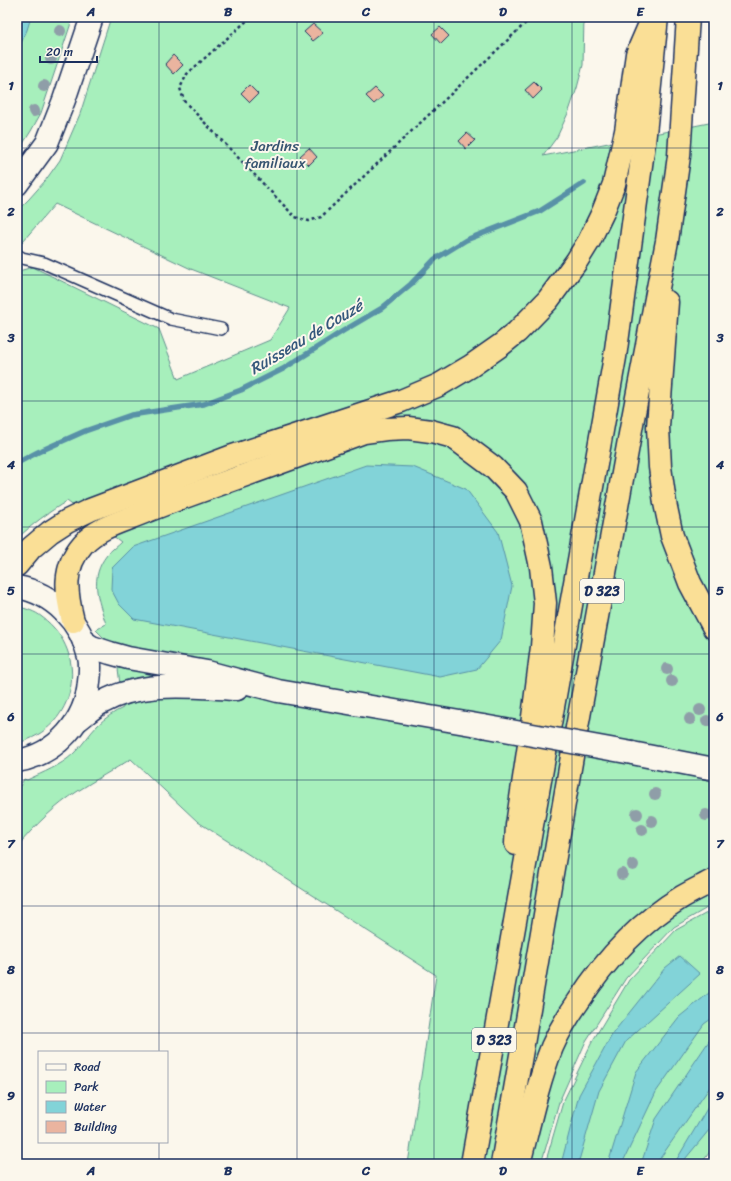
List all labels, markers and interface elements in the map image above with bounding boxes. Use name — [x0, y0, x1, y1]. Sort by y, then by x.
text: A — [86, 0, 95, 23]
text: B — [224, 0, 233, 23]
text: C — [361, 0, 371, 23]
text: D — [499, 0, 507, 23]
text: E — [636, 0, 645, 23]
scale bar — [40, 38, 97, 64]
text: 20 m — [46, 41, 73, 63]
text: 1 — [8, 74, 14, 97]
text: 1 — [717, 74, 723, 97]
park label: Jardins familiaux — [244, 133, 306, 176]
text: 2 — [6, 200, 15, 223]
text: 2 — [715, 200, 724, 223]
water label: Ruisseau de Couzé — [243, 290, 371, 383]
text: 3 — [6, 326, 15, 349]
text: 3 — [715, 326, 724, 349]
text: 4 — [6, 453, 16, 476]
text: 4 — [715, 453, 725, 476]
text: 5 — [7, 579, 15, 602]
road number: D 323 — [580, 579, 624, 603]
text: 5 — [716, 579, 724, 602]
text: 6 — [6, 705, 15, 728]
text: 6 — [715, 705, 724, 728]
text: 7 — [7, 832, 16, 855]
text: 7 — [716, 832, 725, 855]
text: 8 — [6, 958, 15, 981]
text: 8 — [715, 958, 724, 981]
road number: D 323 — [472, 1028, 516, 1052]
legend — [38, 1051, 168, 1143]
text: Road — [74, 1056, 101, 1078]
text: Park — [74, 1076, 99, 1098]
text: 9 — [7, 1084, 15, 1107]
text: 9 — [716, 1084, 724, 1107]
text: Water — [74, 1096, 107, 1118]
text: Building — [74, 1116, 117, 1138]
text: A — [86, 1159, 95, 1181]
text: B — [224, 1159, 233, 1181]
text: C — [361, 1159, 371, 1181]
text: D — [499, 1159, 507, 1181]
text: E — [636, 1159, 645, 1181]

